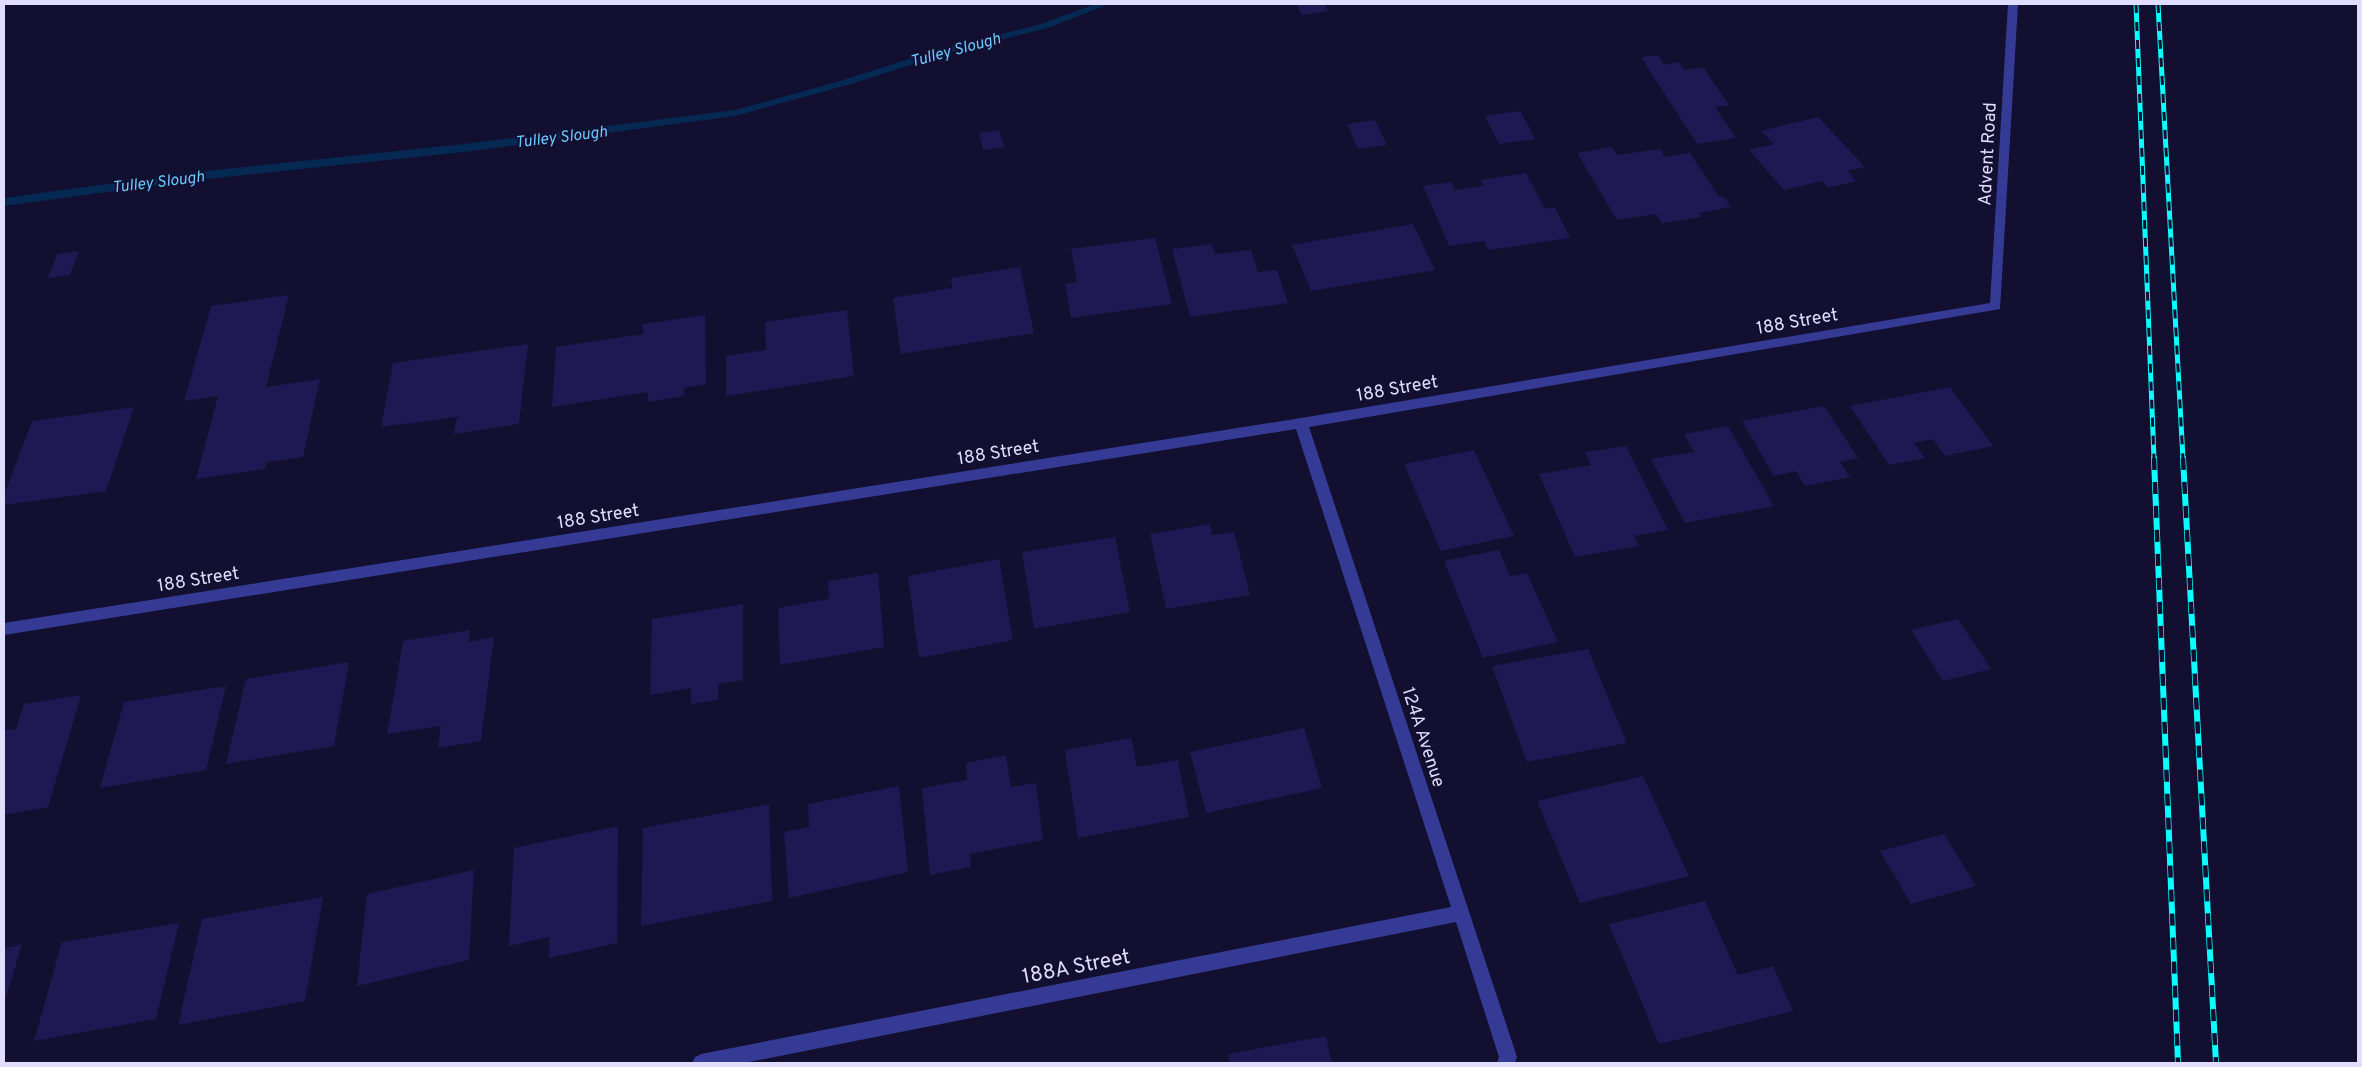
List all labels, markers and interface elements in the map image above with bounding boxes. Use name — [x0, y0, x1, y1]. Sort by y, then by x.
water label: Tulley Slough — [908, 29, 1003, 73]
street label: Advent Road — [1974, 102, 2003, 206]
water label: Tulley Slough — [514, 122, 609, 154]
water label: Tulley Slough — [111, 167, 206, 199]
street label: 188 Street — [1755, 304, 1840, 341]
street label: 188 Street — [1355, 371, 1440, 408]
street label: 188 Street — [956, 436, 1041, 471]
street label: 188 Street — [556, 500, 641, 535]
street label: 188 Street — [156, 563, 241, 598]
street label: 124A Avenue — [1396, 685, 1450, 790]
street label: 188A Street — [1020, 944, 1133, 991]

